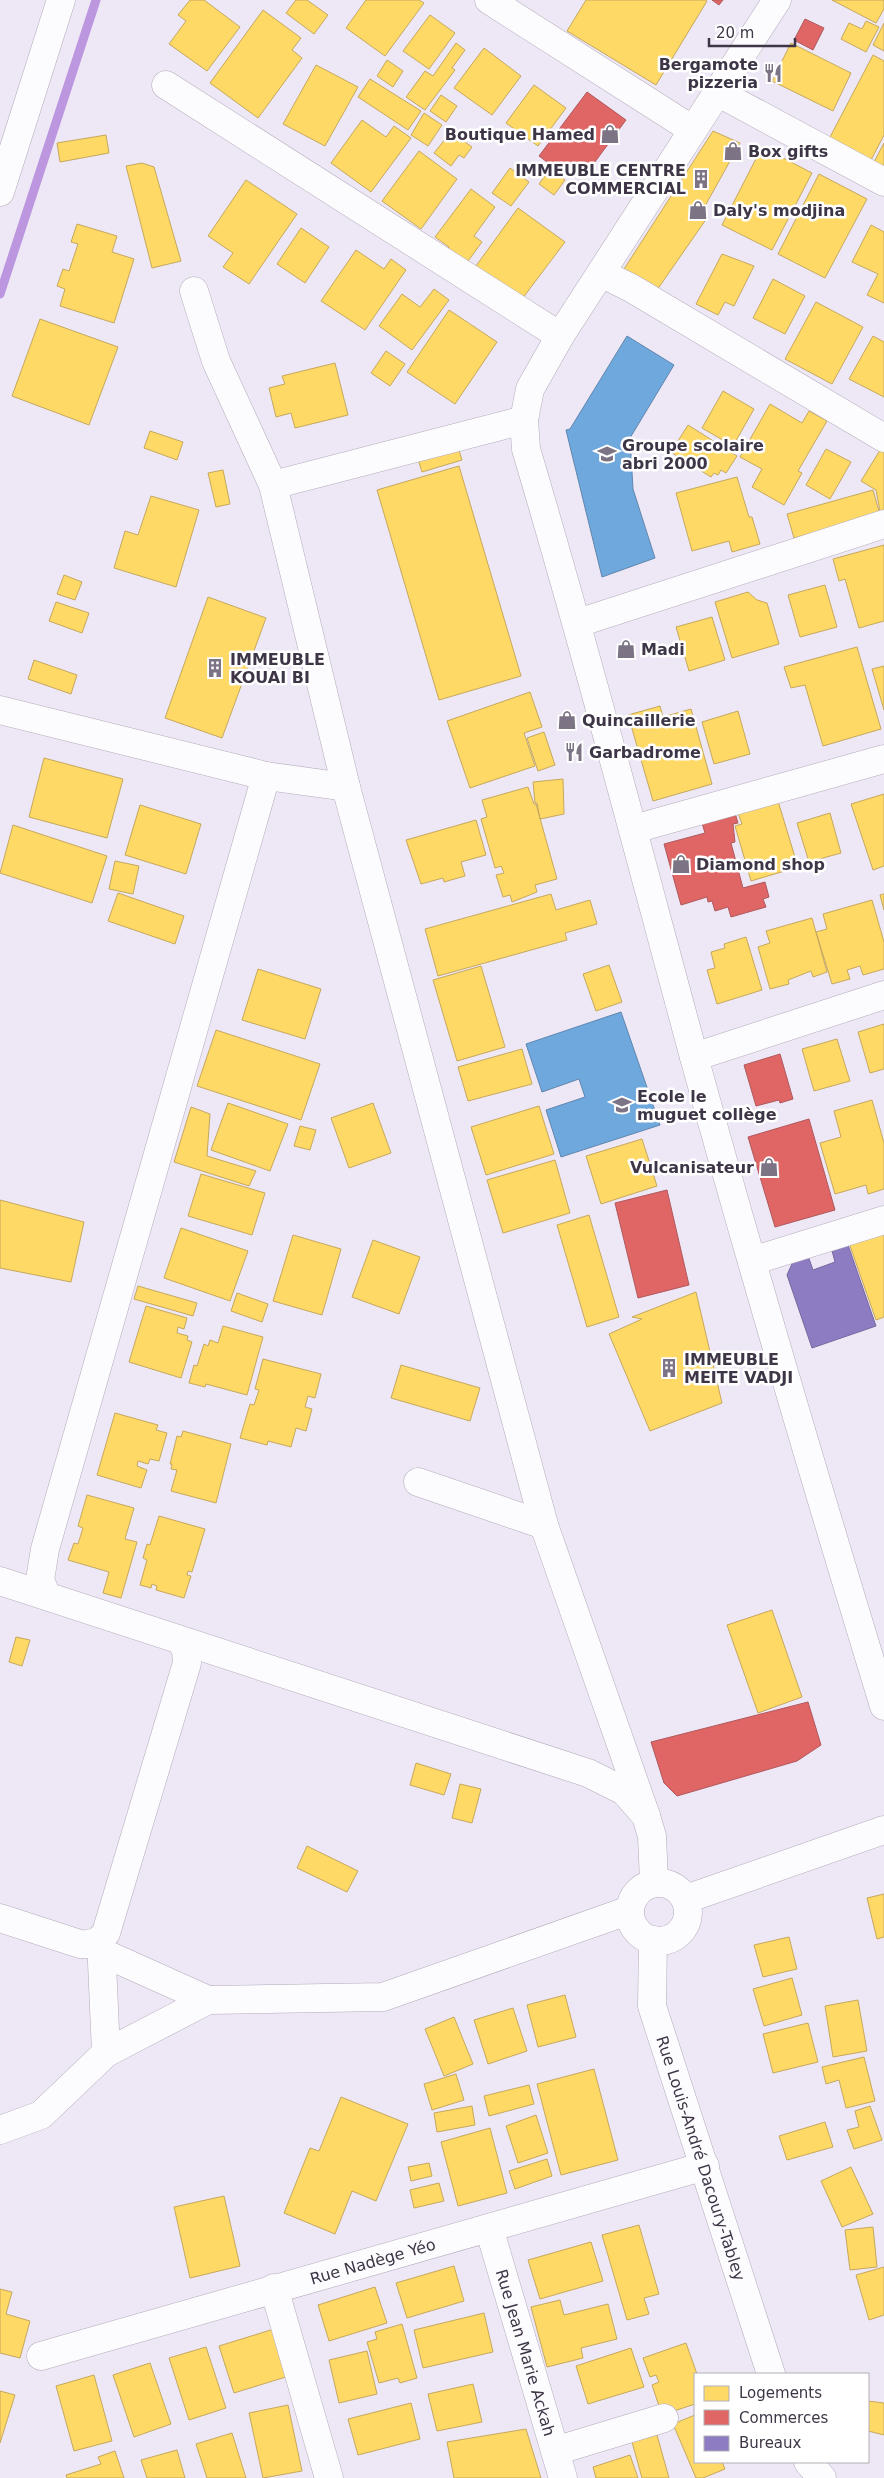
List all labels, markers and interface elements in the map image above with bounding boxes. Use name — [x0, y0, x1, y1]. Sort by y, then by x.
scale bar — [709, 15, 795, 47]
text: 20 m — [716, 24, 754, 42]
place label: Bergamote pizzeria — [659, 55, 758, 92]
restaurant icon: Bergamote pizzeria — [762, 62, 784, 84]
shop icon: Boutique Hamed — [599, 123, 621, 145]
place label: Boutique Hamed — [445, 125, 595, 144]
shop icon: Box gifts — [722, 140, 744, 162]
place label: Box gifts — [748, 142, 828, 161]
place label: IMMEUBLE CENTRE COMMERCIAL — [515, 161, 686, 198]
building icon: IMMEUBLE CENTRE COMMERCIAL — [690, 168, 712, 190]
shop icon: Daly's modjina — [687, 199, 709, 221]
place label: Daly's modjina — [713, 201, 845, 220]
place label: Groupe scolaire abri 2000 — [622, 436, 764, 473]
school or university icon: Groupe scolaire abri 2000 — [596, 443, 618, 465]
shop icon: Madi — [615, 638, 637, 660]
place label: Madi — [641, 640, 685, 659]
place label: IMMEUBLE KOUAI BI — [230, 650, 325, 687]
building icon: IMMEUBLE KOUAI BI — [204, 657, 226, 679]
shop icon: Quincaillerie — [556, 709, 578, 731]
place label: Quincaillerie — [582, 711, 696, 730]
restaurant icon: Garbadrome — [563, 741, 585, 763]
place label: Garbadrome — [589, 743, 701, 762]
shop icon: Diamond shop — [670, 853, 692, 875]
place label: Diamond shop — [696, 855, 825, 874]
place label: Ecole le muguet collège — [637, 1087, 777, 1124]
school or university icon: Ecole le muguet collège — [611, 1094, 633, 1116]
shop icon: Vulcanisateur — [758, 1156, 780, 1178]
place label: Vulcanisateur — [630, 1158, 754, 1177]
place label: IMMEUBLE MEITE VADJI — [684, 1350, 793, 1387]
building icon: IMMEUBLE MEITE VADJI — [658, 1357, 680, 1379]
street label: Rue Louis-André Dacoury-Tabley — [653, 2033, 750, 2283]
street label: Rue Nadège Yéo — [308, 2234, 438, 2288]
street label: Rue Jean Marie Ackah — [492, 2267, 560, 2438]
legend — [694, 2373, 869, 2463]
text: Logements — [739, 2384, 822, 2402]
text: Commerces — [739, 2409, 828, 2427]
text: Bureaux — [739, 2434, 802, 2452]

